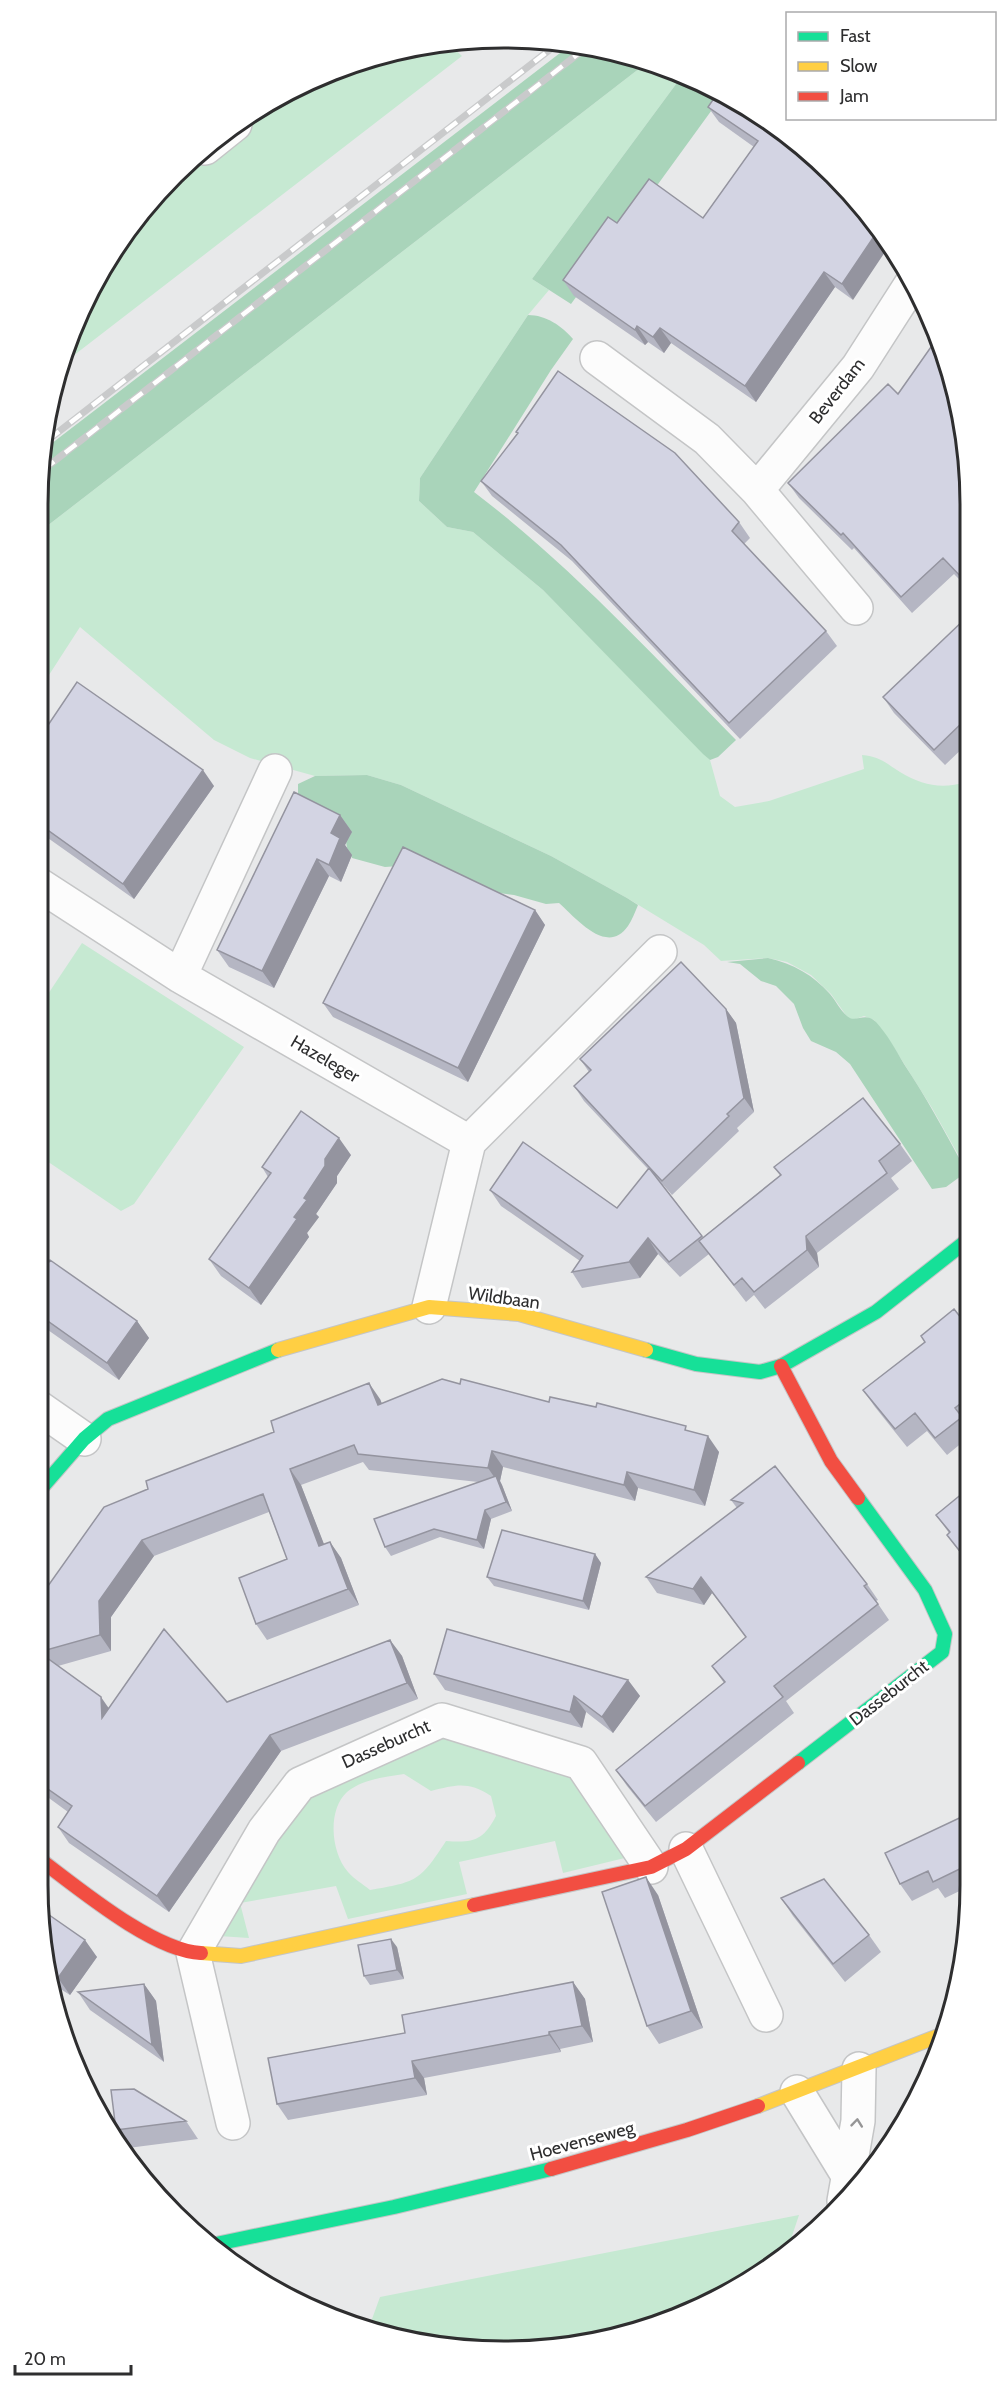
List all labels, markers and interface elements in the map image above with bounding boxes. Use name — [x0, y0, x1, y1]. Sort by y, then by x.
legend — [786, 12, 996, 120]
text: Fast — [840, 25, 871, 47]
text: Slow — [840, 55, 877, 77]
text: Jam — [839, 85, 869, 107]
street label: Beverdam — [804, 354, 870, 428]
street label: Hazeleger — [287, 1030, 364, 1088]
street label: Wildbaan — [467, 1282, 541, 1314]
street label: Dasseburcht — [845, 1655, 933, 1731]
street label: Dasseburcht — [338, 1715, 434, 1773]
street label: Hoevenseweg — [527, 2116, 638, 2166]
one-way arrow — [850, 2119, 863, 2128]
scale bar — [15, 2338, 130, 2376]
text: 20 m — [24, 2348, 66, 2370]

